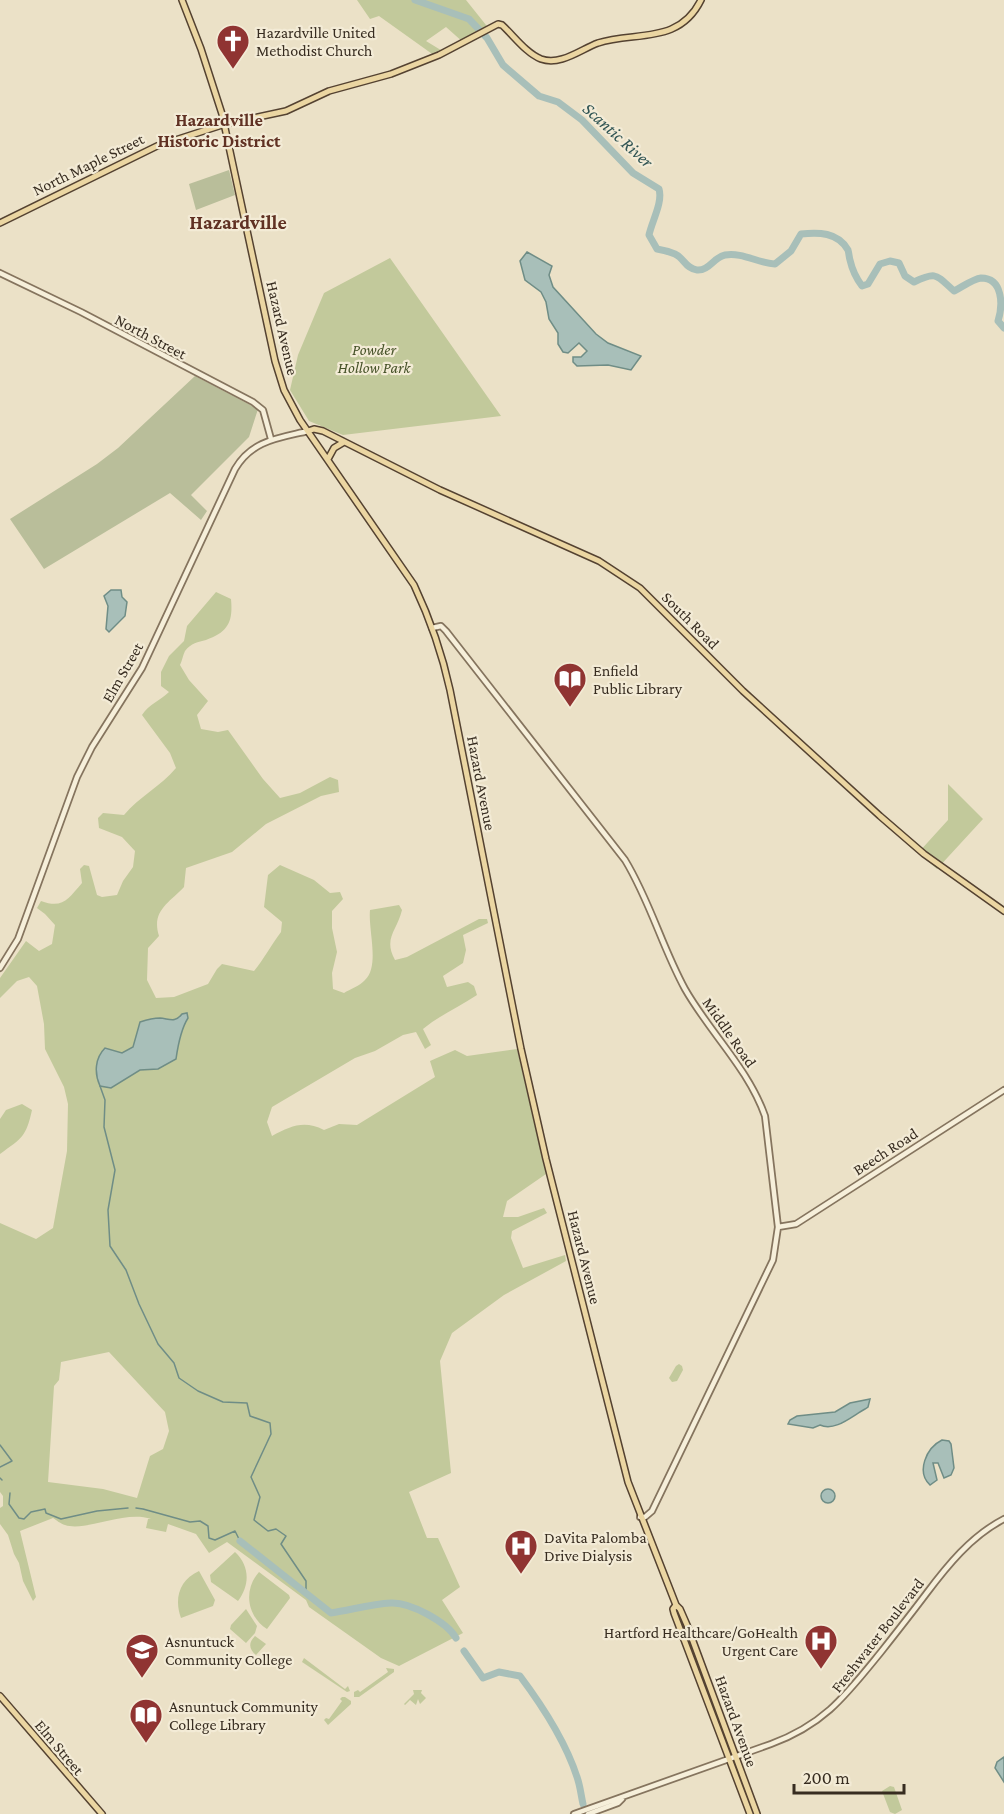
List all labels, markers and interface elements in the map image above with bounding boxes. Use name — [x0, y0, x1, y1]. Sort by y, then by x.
church icon: Hazardville United Methodist Church — [215, 23, 251, 70]
place label: Hazardville United Methodist Church — [256, 24, 376, 59]
water label: Scantic River — [579, 98, 658, 172]
district label: Hazardville Historic District — [158, 110, 281, 151]
street label: North Maple Street — [30, 130, 148, 200]
district label: Hazardville — [189, 211, 287, 233]
street label: Hazard Avenue — [263, 279, 302, 377]
street label: North Street — [112, 311, 190, 363]
park label: Powder Hollow Park — [338, 341, 411, 376]
street label: South Road — [659, 588, 723, 653]
street label: Elm Street — [99, 639, 147, 705]
library icon: Enfield Public Library — [552, 661, 588, 708]
place label: Enfield Public Library — [593, 662, 683, 698]
street label: Hazard Avenue — [464, 734, 499, 832]
street label: Middle Road — [699, 994, 760, 1071]
street label: Beech Road — [850, 1124, 921, 1179]
street label: Hazard Avenue — [565, 1208, 604, 1306]
hospital icon: DaVita Palomba Drive Dialysis — [503, 1528, 539, 1575]
place label: DaVita Palomba Drive Dialysis — [544, 1529, 647, 1565]
street label: Freshwater Boulevard — [828, 1575, 927, 1696]
hospital icon: Hartford Healthcare/GoHealth Urgent Care — [803, 1623, 839, 1670]
place label: Hartford Healthcare/GoHealth Urgent Care — [604, 1624, 798, 1660]
school or university icon: Asnuntuck Community College — [124, 1632, 160, 1679]
place label: Asnuntuck Community College — [165, 1633, 292, 1669]
street label: Hazard Avenue — [712, 1673, 761, 1769]
library icon: Asnuntuck Community College Library — [128, 1697, 164, 1744]
place label: Asnuntuck Community College Library — [169, 1698, 319, 1734]
street label: Elm Street — [32, 1716, 88, 1779]
scale bar — [794, 1757, 904, 1795]
text: 200 m — [803, 1768, 850, 1788]

